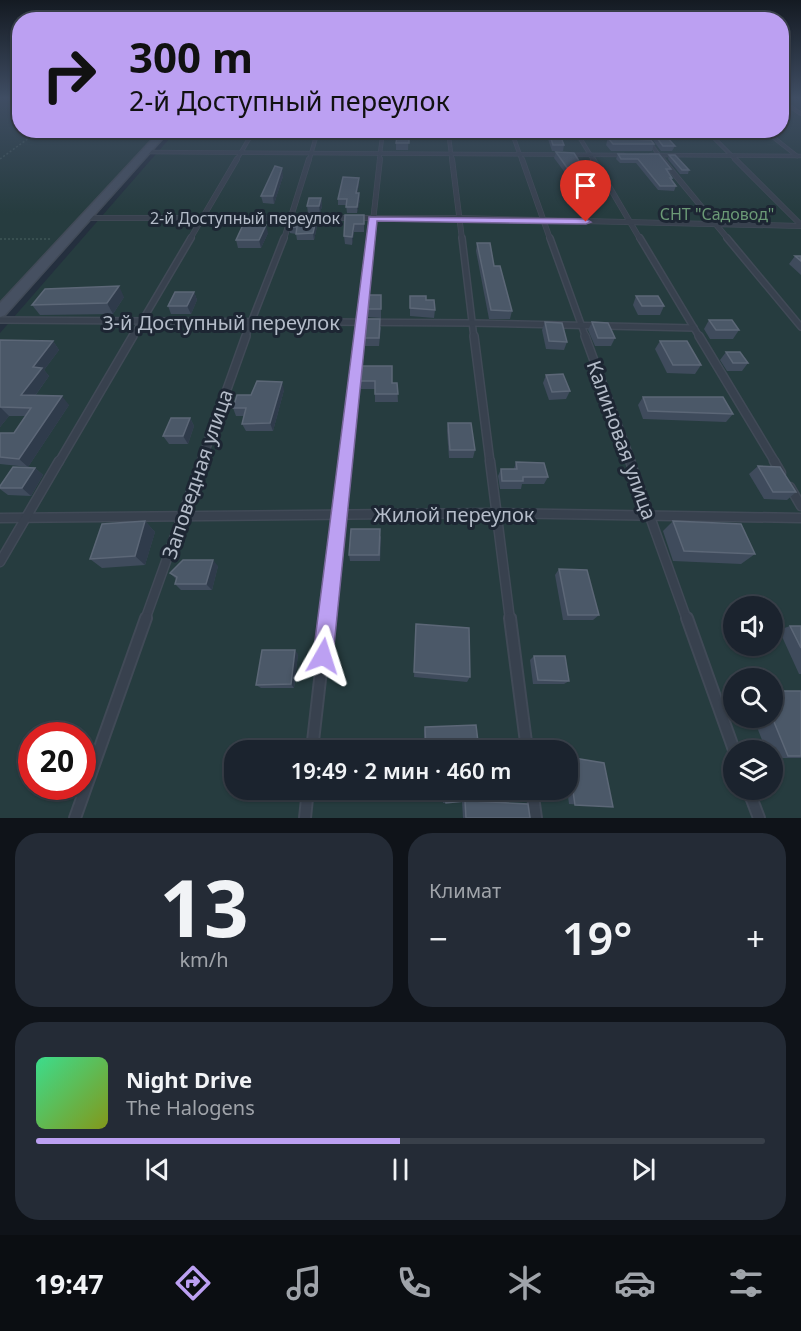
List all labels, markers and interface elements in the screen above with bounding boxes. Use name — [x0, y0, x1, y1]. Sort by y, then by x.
text: 300 m — [129, 28, 253, 85]
icon: right — [30, 36, 108, 114]
text: 2-й Доступный переулок — [129, 82, 450, 119]
pin — [560, 160, 611, 222]
icon: arrive — [569, 169, 602, 202]
park label: СНТ "Садовод" — [660, 203, 774, 225]
street label: 2-й Доступный переулок — [150, 207, 341, 229]
street label: 3-й Доступный переулок — [102, 309, 340, 336]
street label: Калиновая улица — [581, 357, 663, 523]
street label: Заповедная улица — [155, 386, 239, 562]
street label: Жилой переулок — [374, 501, 535, 528]
map controls — [723, 596, 783, 800]
button: sound — [723, 596, 783, 656]
position arrow — [291, 624, 355, 688]
button: search — [723, 668, 783, 728]
speed limit sign: 20 — [18, 722, 96, 800]
button: layers — [723, 740, 783, 800]
text: 19:49 · 2 мин · 460 m — [291, 755, 511, 785]
text: 13 — [159, 854, 249, 960]
text: Климат — [429, 877, 501, 904]
text: 19° — [562, 907, 632, 968]
text: − — [429, 916, 448, 961]
text: + — [746, 916, 765, 961]
text: km/h — [179, 946, 229, 973]
text: Night Drive — [126, 1064, 252, 1094]
text: The Halogens — [126, 1094, 255, 1121]
icon: previous — [141, 1153, 174, 1186]
icon: pause — [384, 1153, 417, 1186]
icon: next — [627, 1153, 660, 1186]
icon: directions — [172, 1262, 214, 1304]
icon: music — [283, 1262, 325, 1304]
icon: phone — [393, 1262, 435, 1304]
icon: climate — [504, 1262, 546, 1304]
icon: car — [614, 1262, 656, 1304]
icon: filters — [725, 1262, 767, 1304]
text: 19:47 — [34, 1265, 104, 1302]

